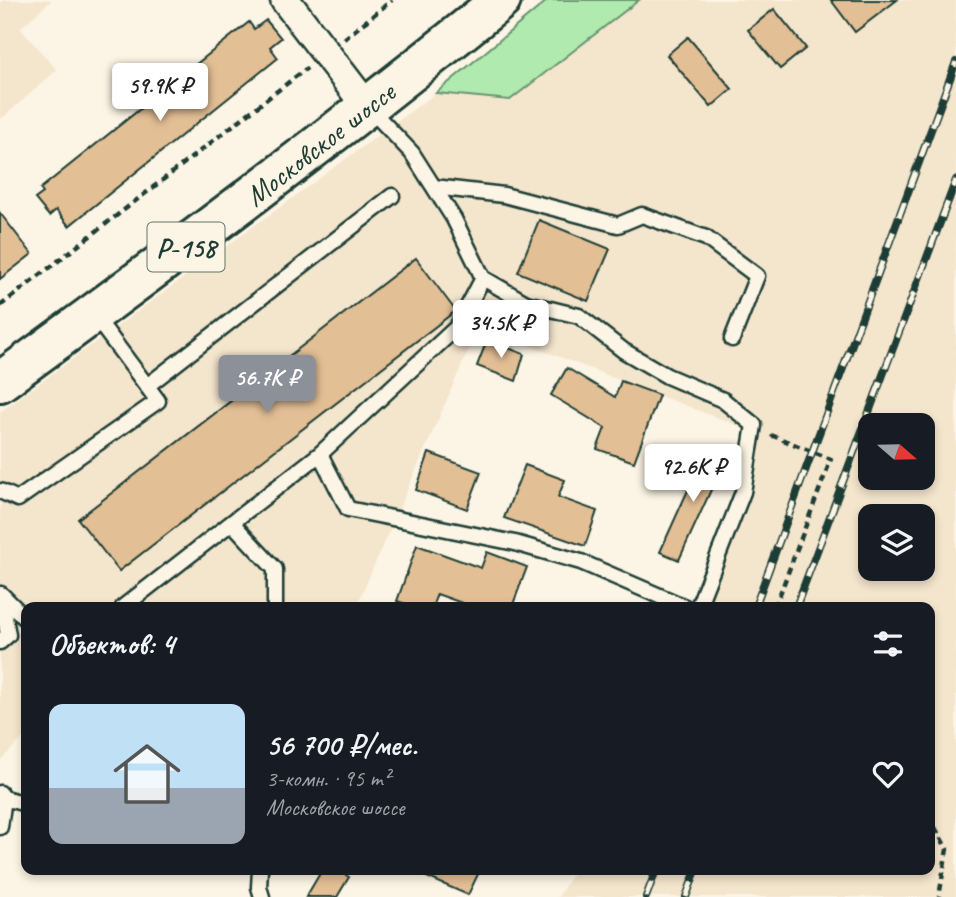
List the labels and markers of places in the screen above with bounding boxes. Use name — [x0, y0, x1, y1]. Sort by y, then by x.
pin: 59.9K ₽ — [95, 64, 225, 123]
pin: 34.5K ₽ — [436, 300, 566, 360]
pin: 56.7K ₽ — [202, 356, 332, 415]
pin: 92.6K ₽ — [628, 444, 758, 504]

